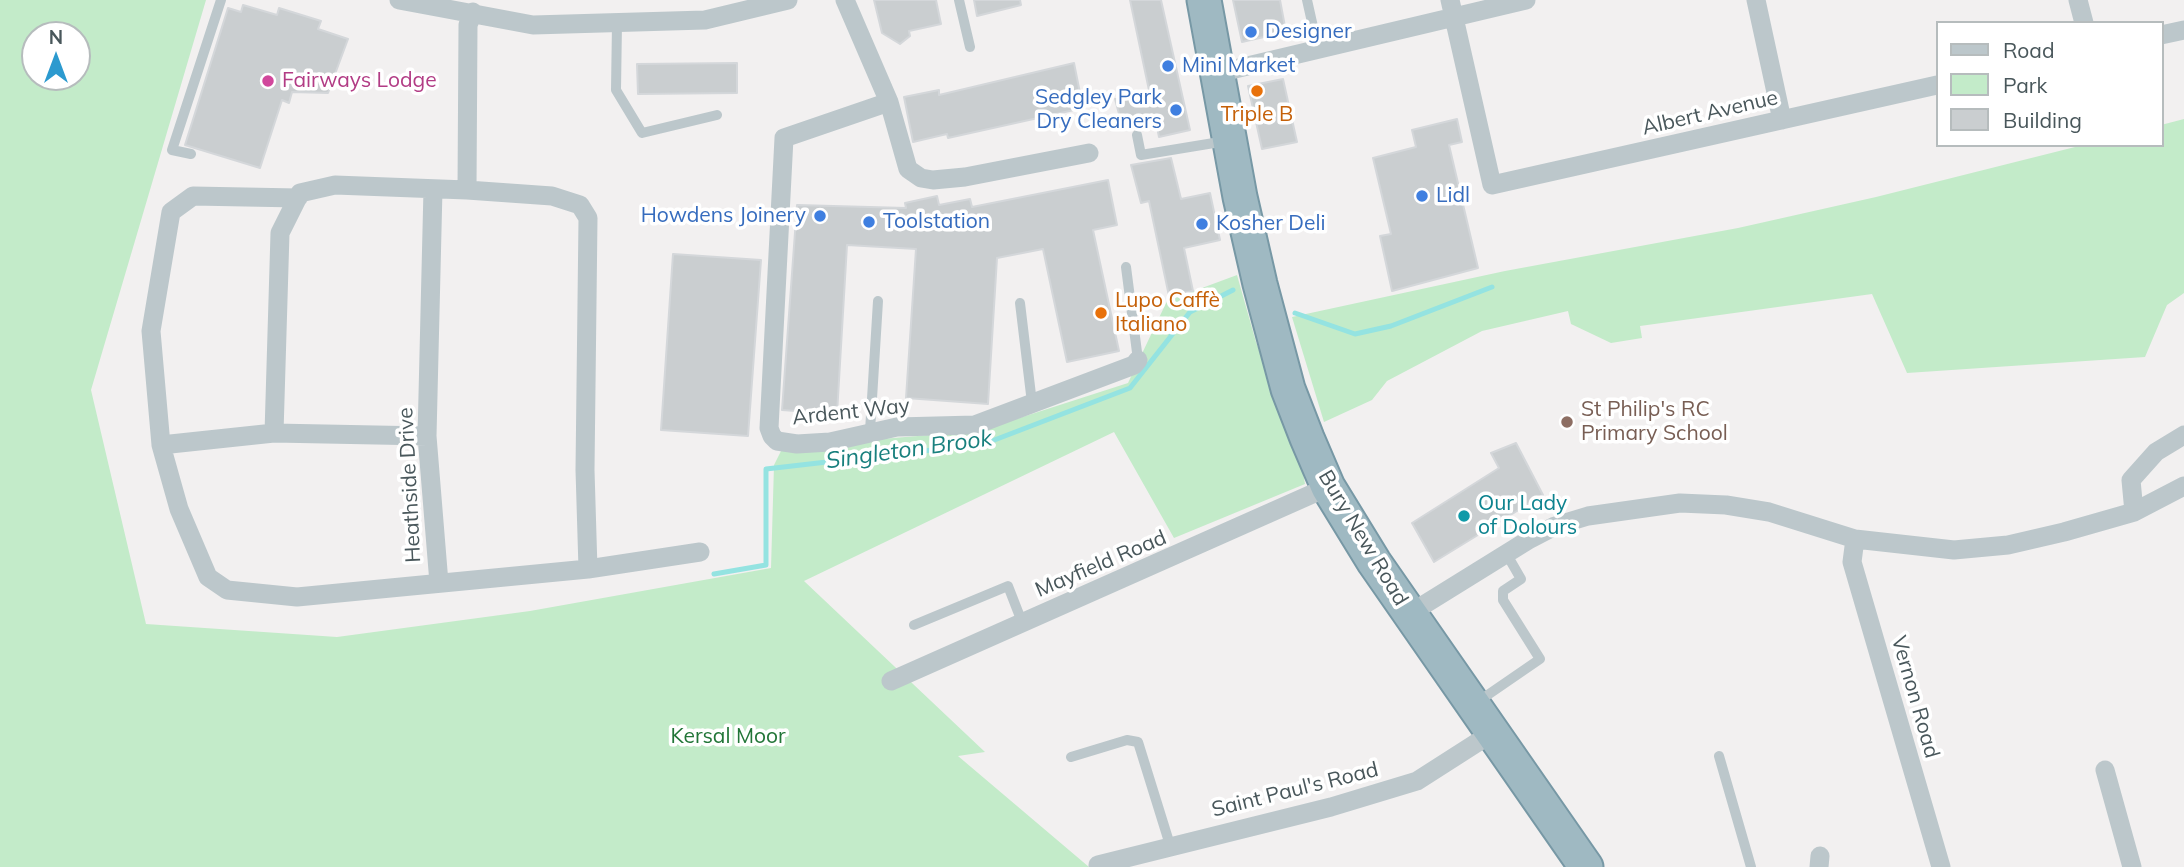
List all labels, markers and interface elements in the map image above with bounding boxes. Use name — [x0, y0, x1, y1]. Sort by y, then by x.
place label: Designer — [1265, 19, 1352, 45]
north arrow — [21, 21, 91, 91]
legend — [1936, 21, 2163, 147]
marker: Designer — [1243, 24, 1259, 40]
text: N — [49, 25, 63, 49]
text: Road — [2003, 37, 2054, 63]
place label: Mini Market — [1182, 53, 1295, 79]
marker: Mini Market — [1160, 58, 1176, 74]
place label: Fairways Lodge — [282, 68, 437, 94]
text: Park — [2003, 72, 2047, 98]
marker: Fairways Lodge — [260, 73, 276, 89]
marker: Triple B — [1249, 83, 1265, 99]
place label: Sedgley Park Dry Cleaners — [1035, 85, 1162, 135]
street label: Albert Avenue — [1640, 85, 1780, 141]
marker: Sedgley Park Dry Cleaners — [1168, 102, 1184, 118]
place label: Triple B — [1221, 102, 1293, 128]
text: Building — [2003, 107, 2082, 133]
place label: Lidl — [1436, 183, 1470, 209]
marker: Lidl — [1414, 188, 1430, 204]
place label: Howdens Joinery — [641, 203, 806, 229]
marker: Howdens Joinery — [812, 208, 828, 224]
place label: Toolstation — [883, 209, 990, 235]
place label: Kosher Deli — [1216, 211, 1325, 237]
marker: Toolstation — [861, 214, 877, 230]
marker: Kosher Deli — [1194, 216, 1210, 232]
place label: Lupo Caffè Italiano — [1115, 288, 1220, 338]
marker: Lupo Caffè Italiano — [1093, 305, 1109, 321]
street label: Ardent Way — [791, 393, 911, 431]
place label: St Philip's RC Primary School — [1581, 397, 1728, 447]
street label: Heathside Drive — [393, 407, 427, 563]
marker: St Philip's RC Primary School — [1559, 414, 1575, 430]
water label: Singleton Brook — [824, 425, 994, 475]
street label: Bury New Road — [1313, 466, 1413, 610]
place label: Our Lady of Dolours — [1478, 491, 1577, 541]
marker: Our Lady of Dolours — [1456, 508, 1472, 524]
street label: Mayfield Road — [1032, 525, 1170, 603]
street label: Vernon Road — [1886, 633, 1944, 761]
park label: Kersal Moor — [670, 724, 786, 750]
street label: Saint Paul's Road — [1209, 757, 1381, 823]

